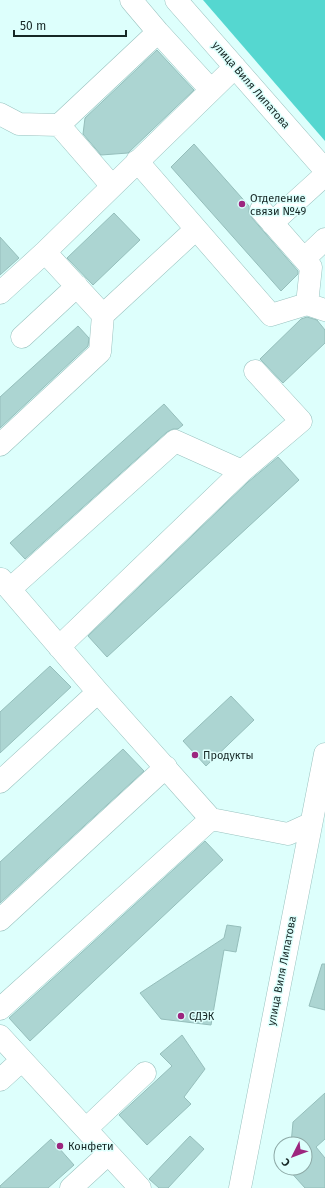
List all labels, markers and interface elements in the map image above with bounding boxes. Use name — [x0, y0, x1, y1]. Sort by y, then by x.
scale bar — [14, 12, 126, 38]
text: 50 m — [20, 19, 46, 33]
street label: улица Виля Липатова — [210, 39, 292, 131]
place label: Отделение связи №49 — [250, 192, 306, 218]
marker: Отделение связи №49 — [237, 199, 247, 209]
place label: Продукты — [203, 749, 254, 762]
marker: Продукты — [190, 750, 200, 760]
street label: улица Виля Липатова — [265, 915, 299, 1027]
place label: СДЭК — [189, 1010, 215, 1023]
marker: СДЭК — [176, 1011, 186, 1021]
north arrow — [273, 1136, 313, 1176]
place label: Конфети — [68, 1140, 114, 1153]
marker: Конфети — [55, 1141, 65, 1151]
text: С — [279, 1155, 293, 1169]

